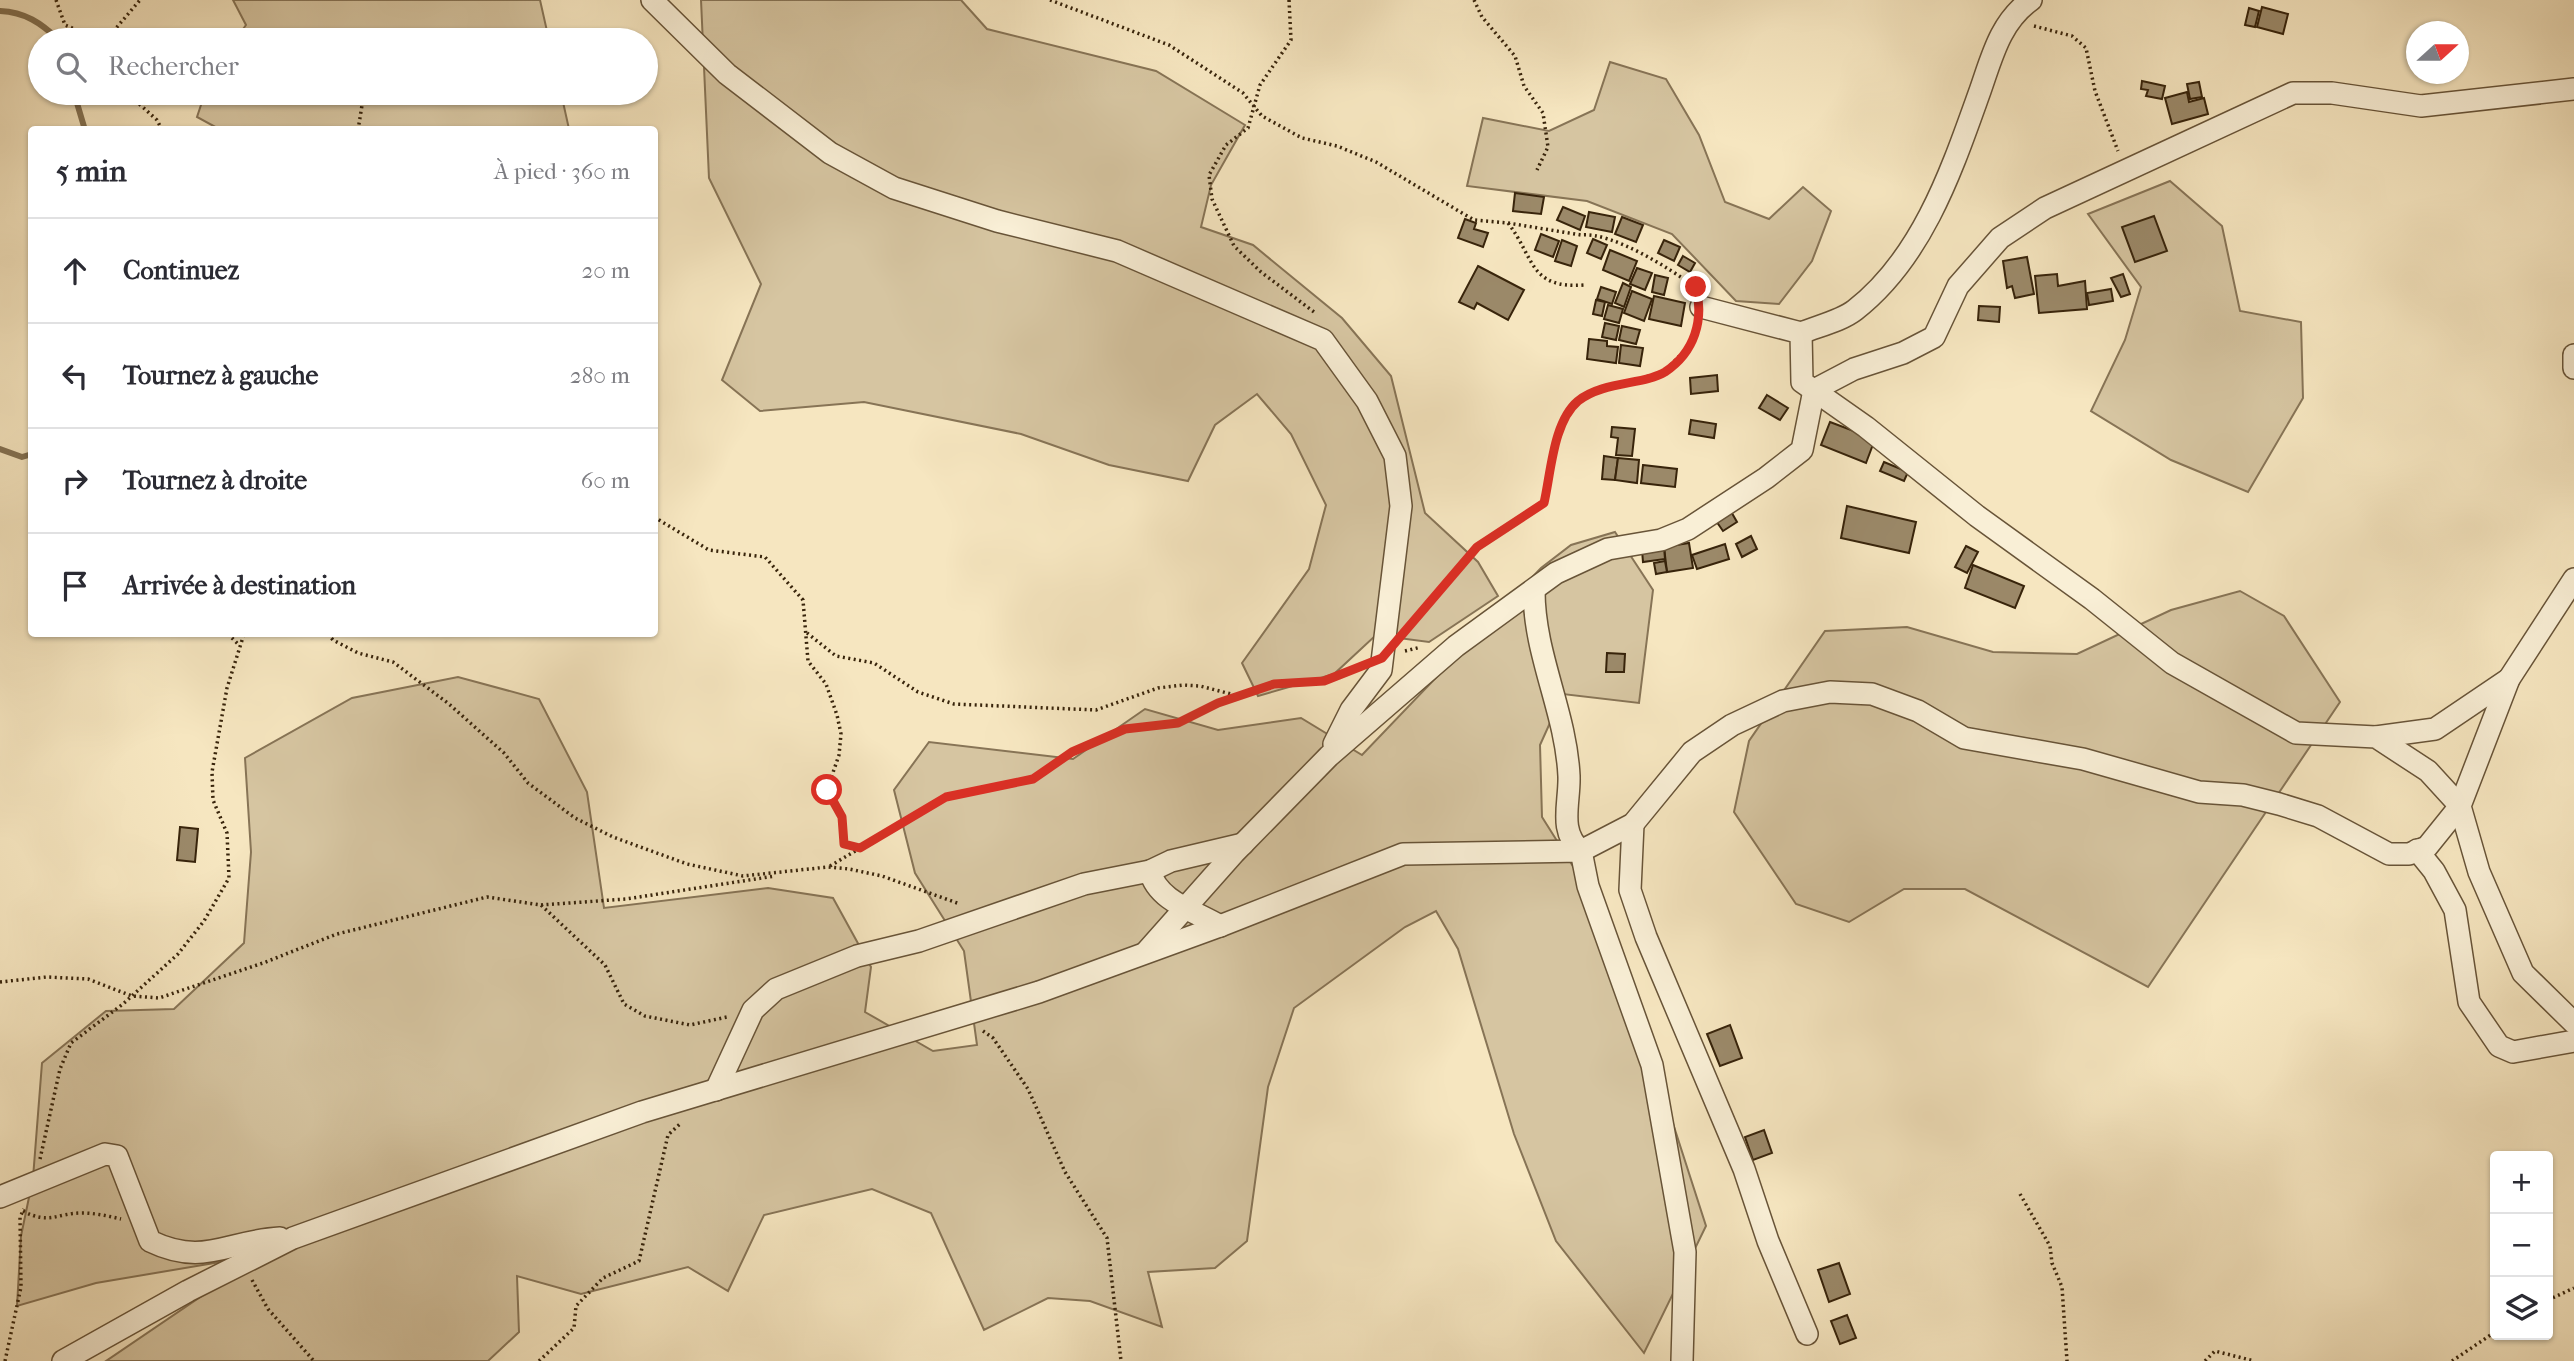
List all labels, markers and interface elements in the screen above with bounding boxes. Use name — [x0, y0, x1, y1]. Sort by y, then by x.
north arrow — [2406, 21, 2469, 84]
search box — [28, 28, 658, 105]
icon: search — [52, 48, 90, 86]
text: Rechercher — [108, 51, 239, 82]
text: 5 min — [56, 154, 127, 189]
text: À pied · 360 m — [494, 158, 630, 185]
icon: ahead — [56, 252, 94, 290]
text: Continuez — [123, 255, 239, 286]
text: 20 m — [581, 257, 630, 284]
route end — [1680, 271, 1711, 302]
icon: left — [56, 357, 94, 395]
text: Tournez à gauche — [123, 360, 318, 391]
text: 280 m — [570, 362, 630, 389]
icon: right — [56, 462, 94, 500]
text: Tournez à droite — [123, 465, 307, 496]
text: 60 m — [581, 467, 630, 494]
icon: arrive — [56, 567, 94, 605]
text: Arrivée à destination — [123, 570, 356, 601]
route start — [811, 774, 842, 805]
map controls — [2490, 1151, 2553, 1340]
button: + — [2490, 1151, 2553, 1214]
button: − — [2490, 1214, 2553, 1277]
button: layers — [2490, 1277, 2553, 1340]

